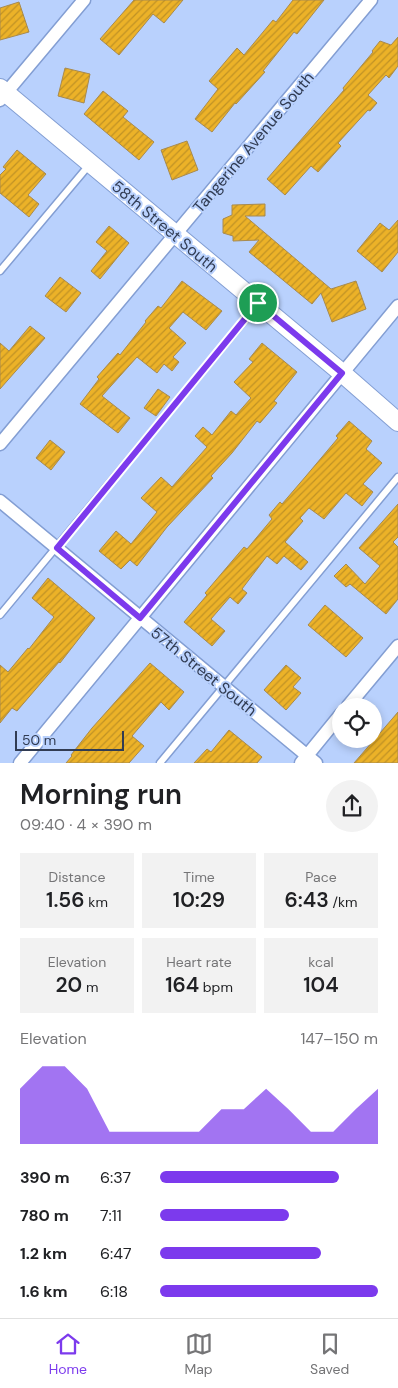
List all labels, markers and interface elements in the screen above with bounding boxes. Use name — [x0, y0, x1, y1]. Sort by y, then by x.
street label: Tangerine Avenue South — [188, 68, 319, 217]
street label: 58th Street South — [107, 176, 222, 277]
pin — [237, 282, 279, 324]
icon: arrive — [244, 289, 272, 317]
street label: 57th Street South — [146, 622, 261, 721]
map controls — [332, 698, 382, 748]
button: locate — [332, 698, 382, 748]
scale bar — [15, 728, 124, 751]
text: 50 m — [22, 731, 56, 749]
text: Morning run — [20, 776, 182, 813]
button: share — [326, 780, 378, 832]
text: 09:40 · 4 × 390 m — [20, 814, 152, 835]
text: Distance — [49, 868, 105, 886]
text: Time — [183, 868, 215, 886]
text: Pace — [305, 868, 337, 886]
text: 1.56 — [46, 886, 85, 914]
text: 10:29 — [173, 886, 225, 914]
text: 6:43 — [284, 886, 329, 914]
text: km — [85, 893, 108, 911]
text: /km — [329, 893, 358, 911]
text: Elevation — [48, 953, 106, 971]
text: Heart rate — [166, 953, 232, 971]
text: kcal — [308, 953, 334, 971]
text: 20 — [56, 971, 82, 999]
text: 164 — [165, 971, 199, 999]
text: 104 — [303, 971, 339, 999]
text: m — [82, 978, 98, 996]
text: bpm — [199, 978, 233, 996]
text: Elevation — [20, 1028, 87, 1049]
text: 147–150 m — [300, 1028, 378, 1049]
text: 390 m — [20, 1167, 70, 1188]
text: 6:37 — [100, 1167, 131, 1188]
text: 780 m — [20, 1205, 69, 1226]
text: 7:11 — [100, 1205, 122, 1226]
text: 1.2 km — [20, 1243, 67, 1264]
text: 6:47 — [100, 1243, 132, 1264]
text: 1.6 km — [20, 1281, 68, 1302]
text: 6:18 — [100, 1281, 128, 1302]
tab: Home — [49, 1330, 87, 1378]
tab: Map — [184, 1330, 213, 1378]
tab: Saved — [310, 1330, 349, 1378]

